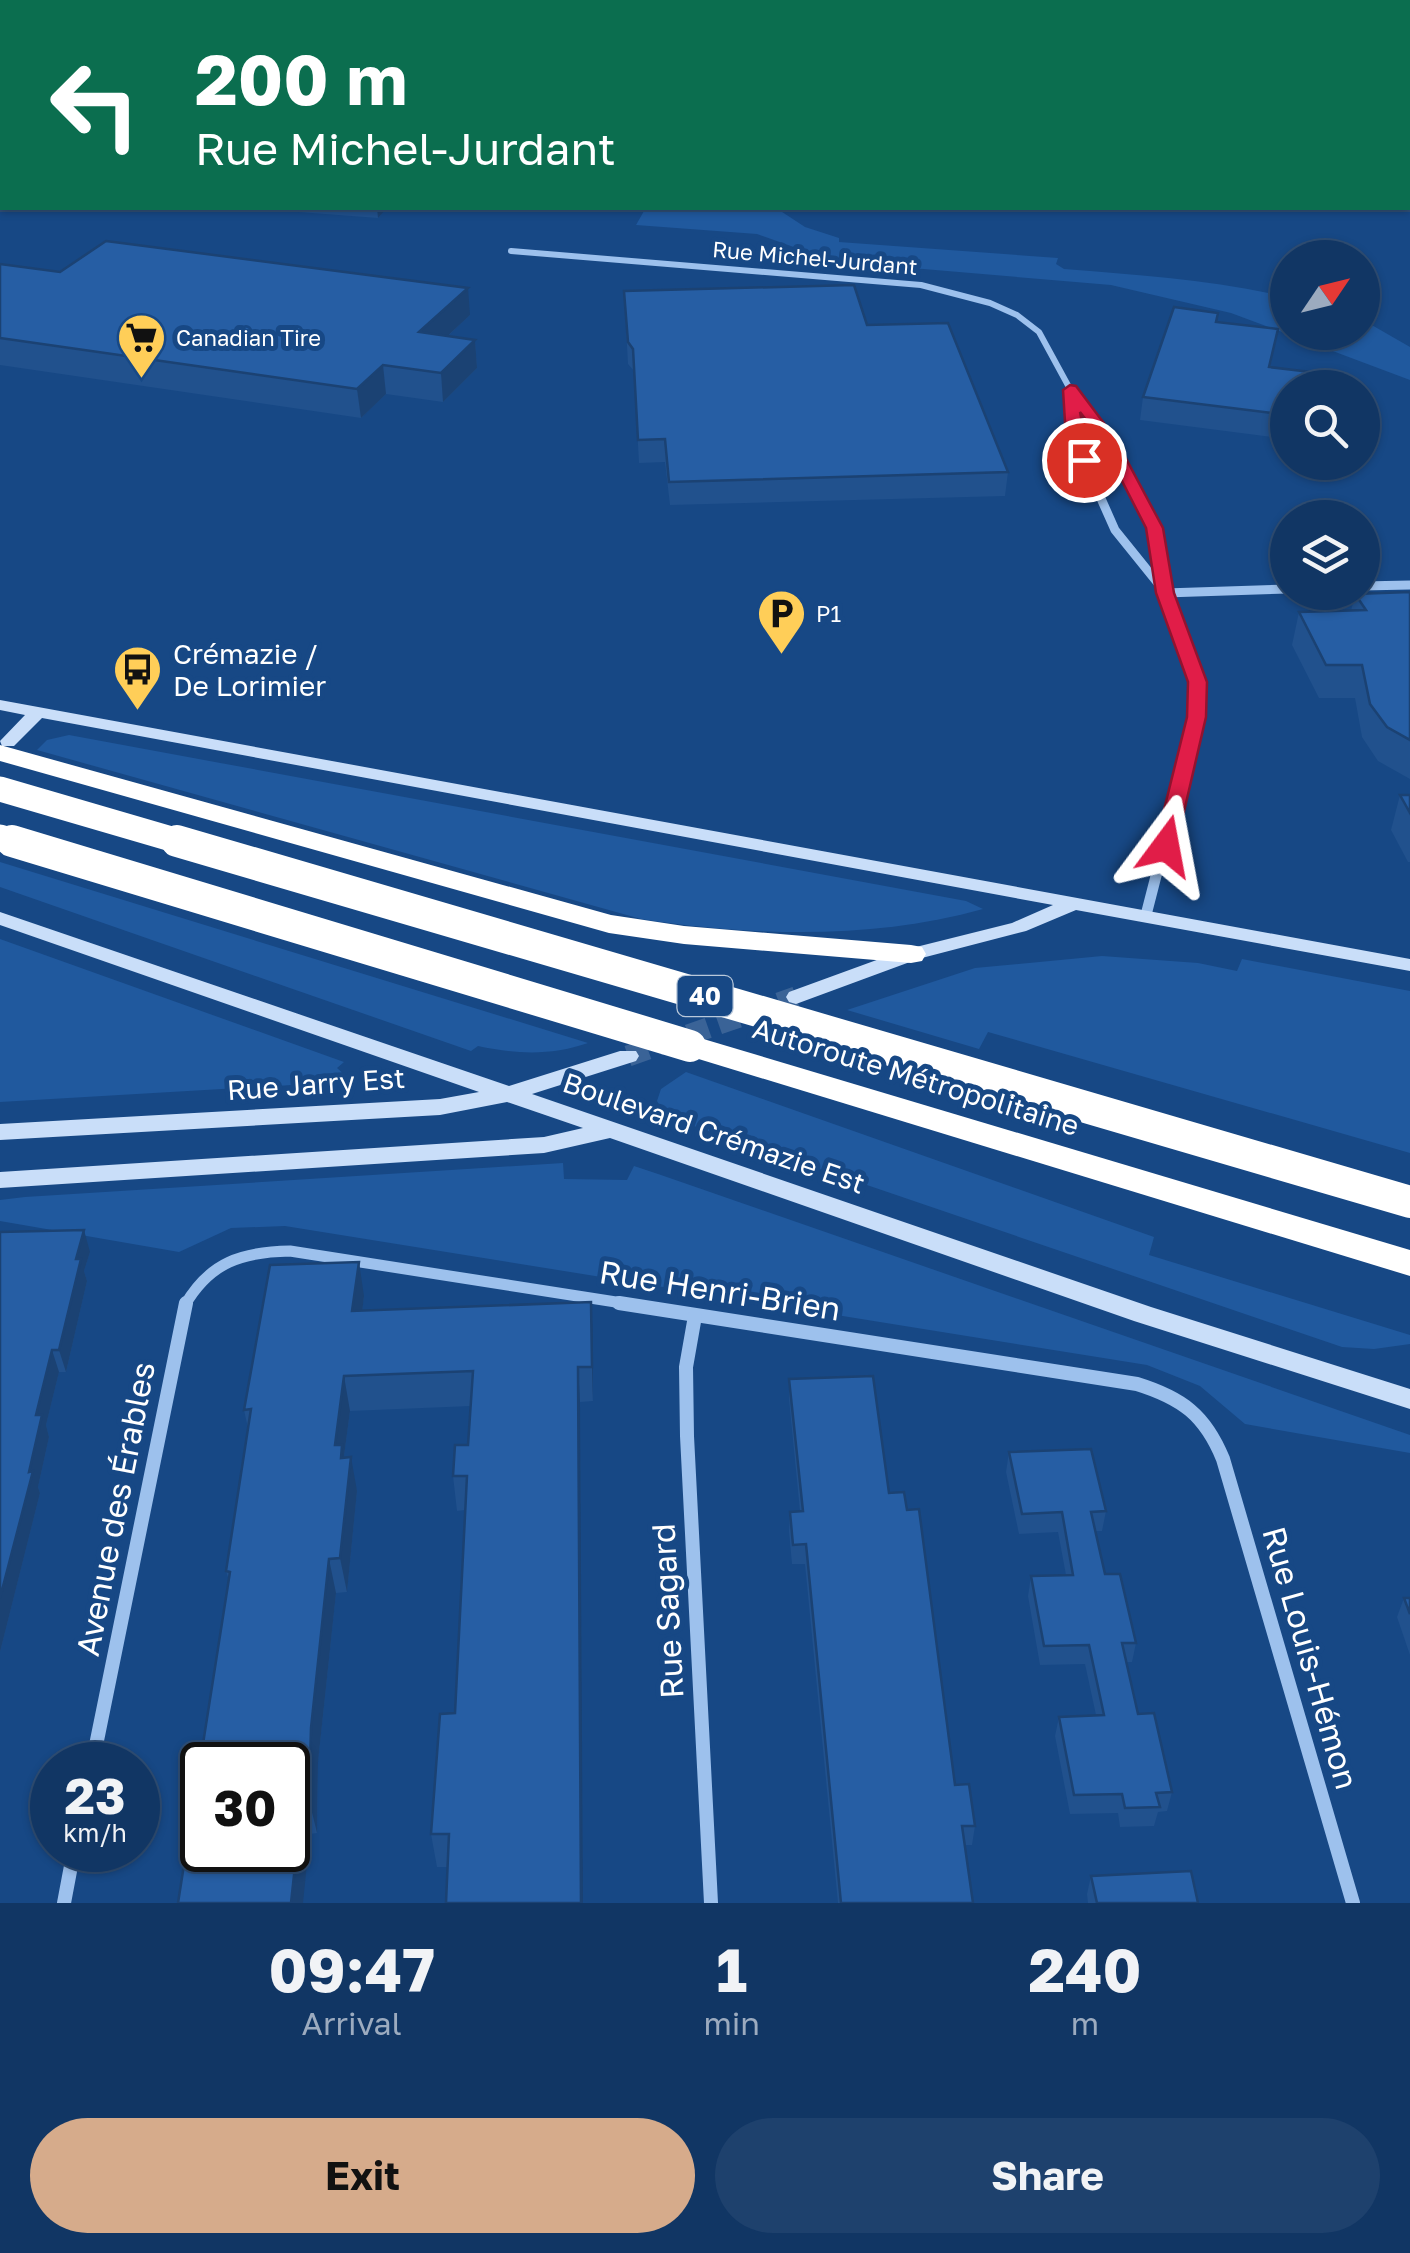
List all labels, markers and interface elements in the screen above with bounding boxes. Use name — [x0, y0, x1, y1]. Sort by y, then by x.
text: 200 m — [195, 36, 407, 120]
icon: left — [30, 40, 160, 170]
text: Rue Michel-Jurdant — [195, 121, 616, 175]
street label: Rue Michel-Jurdant — [711, 235, 919, 280]
north arrow — [1270, 240, 1380, 350]
map controls — [1270, 240, 1380, 610]
supermarket icon: Canadian Tire — [115, 312, 167, 380]
place label: Canadian Tire — [176, 324, 321, 351]
button: search — [1270, 370, 1380, 480]
pin — [1042, 418, 1127, 503]
icon: arrive — [1057, 433, 1112, 488]
button: layers — [1270, 500, 1380, 610]
parking icon: P1 — [755, 588, 807, 656]
place label: P1 — [816, 600, 841, 627]
place label: Crémazie / De Lorimier — [173, 637, 326, 702]
bus stop icon: Crémazie / De Lorimier — [112, 644, 164, 712]
position arrow — [1114, 794, 1218, 898]
road number: 40 — [678, 976, 732, 1016]
street label: Autoroute Métropolitaine — [749, 1011, 1083, 1142]
street label: Rue Jarry Est — [226, 1061, 406, 1106]
street label: Boulevard Crémazie Est — [559, 1065, 869, 1200]
street label: Rue Henri-Brien — [597, 1252, 843, 1328]
street label: Avenue des Érables — [68, 1358, 162, 1659]
street label: Rue Louis-Hémon — [1255, 1522, 1367, 1793]
street label: Rue Sagard — [643, 1523, 691, 1700]
speed limit sign: 30 — [180, 1742, 310, 1872]
text: 23 — [64, 1765, 125, 1825]
text: km/h — [63, 1817, 127, 1848]
text: 09:47 — [268, 1933, 435, 2005]
text: 1 — [716, 1933, 747, 2005]
text: 240 — [1028, 1933, 1142, 2005]
text: Arrival — [302, 2004, 402, 2042]
text: min — [703, 2004, 760, 2042]
text: m — [1071, 2004, 1099, 2042]
button: Exit — [30, 2118, 695, 2233]
button: Share — [715, 2118, 1380, 2233]

